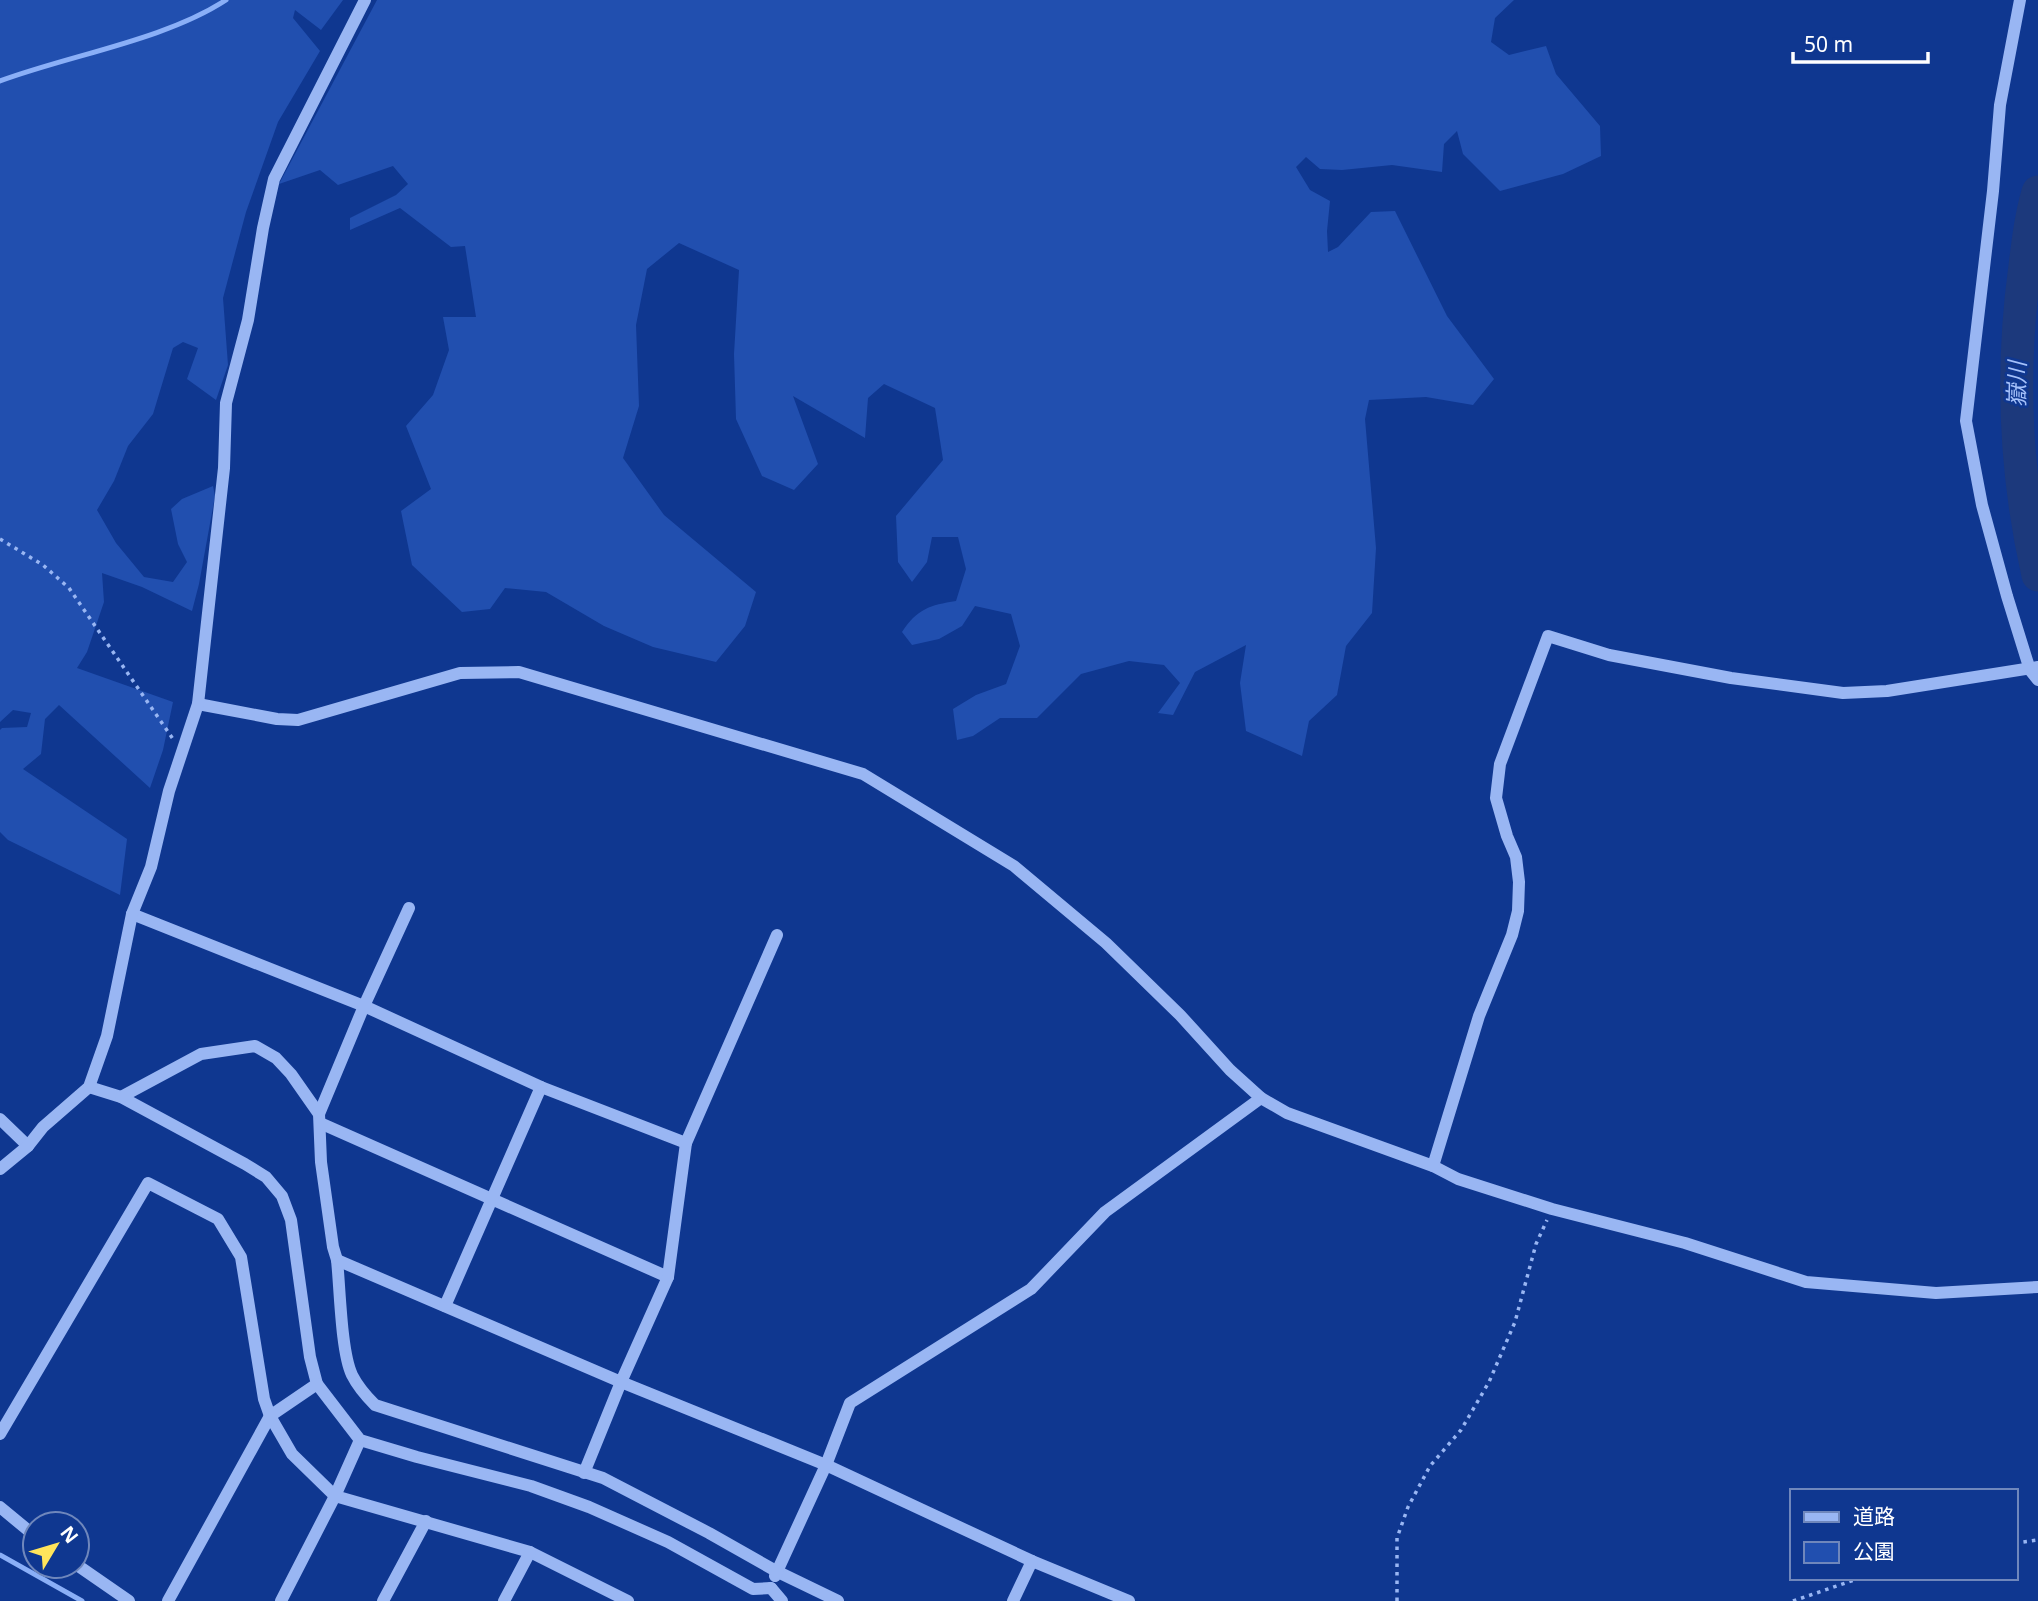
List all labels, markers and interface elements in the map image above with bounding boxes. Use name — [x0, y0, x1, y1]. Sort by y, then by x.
scale bar — [1793, 21, 1928, 65]
text: 50 m — [1804, 30, 1853, 58]
water label: 嶽川 — [2000, 358, 2032, 407]
legend — [1790, 1489, 2017, 1580]
text: 道路 — [1853, 1502, 1895, 1530]
north arrow — [21, 1510, 91, 1580]
text: N — [54, 1520, 84, 1549]
text: 公園 — [1853, 1537, 1895, 1565]

